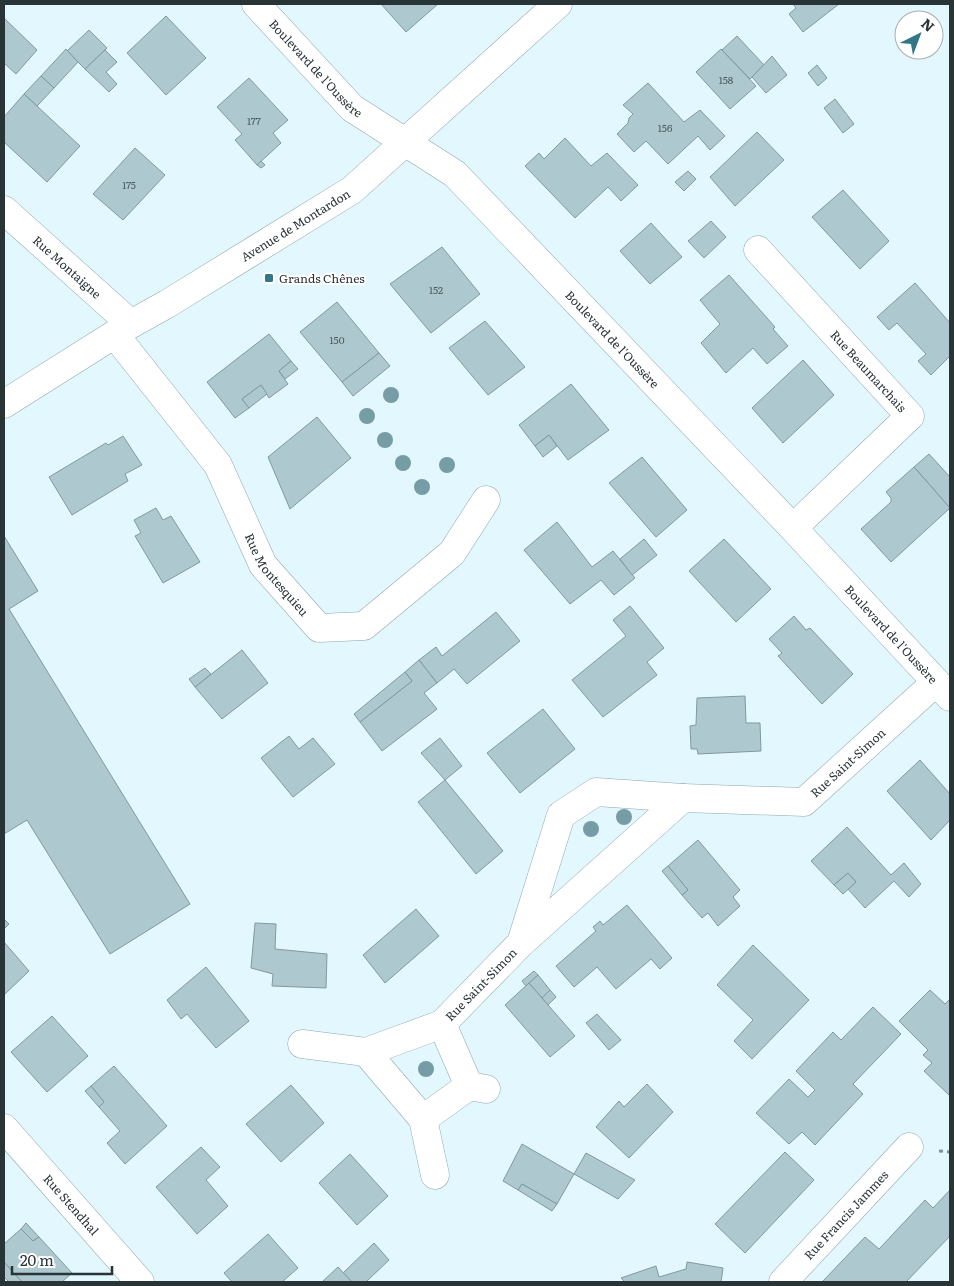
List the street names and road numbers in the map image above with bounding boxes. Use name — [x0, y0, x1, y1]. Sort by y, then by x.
street label: Boulevard de l'Oussère — [265, 15, 366, 122]
street label: Avenue de Montardon — [237, 184, 354, 266]
street label: Rue Montaigne — [29, 231, 106, 302]
street label: Boulevard de l'Oussère — [561, 286, 664, 392]
street label: Rue Beaumarchais — [826, 326, 911, 416]
street label: Rue Montesquieu — [241, 530, 313, 620]
street label: Boulevard de l'Oussère — [841, 581, 942, 687]
street label: Rue Saint-Simon — [806, 723, 889, 801]
street label: Rue Saint-Simon — [441, 944, 521, 1025]
street label: Rue Francis Jammes — [799, 1166, 892, 1263]
street label: Rue Stendhal — [40, 1170, 103, 1239]

